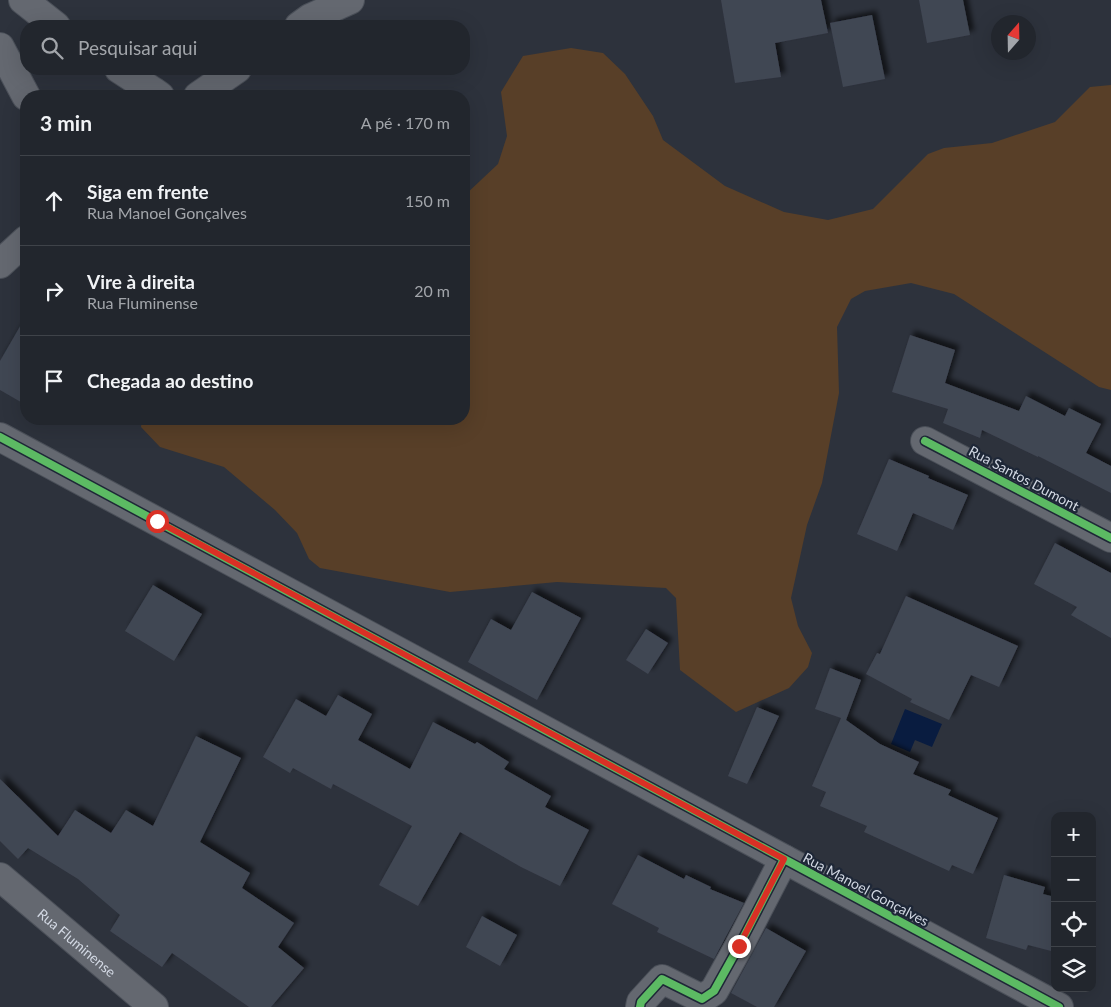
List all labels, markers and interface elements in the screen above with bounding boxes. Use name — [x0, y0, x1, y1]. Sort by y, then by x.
north arrow — [991, 15, 1036, 60]
search box — [20, 20, 470, 75]
icon: search — [38, 34, 66, 62]
text: Pesquisar aqui — [78, 36, 197, 59]
text: 3 min — [40, 110, 92, 135]
text: A pé · 170 m — [361, 113, 450, 132]
text: Siga em frente — [87, 180, 209, 203]
icon: ahead — [40, 187, 68, 215]
text: 150 m — [405, 191, 450, 210]
text: Rua Manoel Gonçalves — [87, 203, 247, 222]
text: Vire à direita — [87, 270, 195, 293]
icon: right — [40, 277, 68, 305]
text: 20 m — [414, 281, 450, 300]
text: Rua Fluminense — [87, 293, 198, 312]
icon: arrive — [40, 367, 68, 395]
text: Chegada ao destino — [87, 369, 253, 392]
street label: Rua Santos Dumont — [966, 442, 1082, 514]
route start — [146, 510, 169, 533]
map controls — [1051, 812, 1096, 992]
button: + — [1051, 812, 1096, 857]
street label: Rua Manoel Gonçalves — [800, 849, 932, 929]
button: − — [1051, 857, 1096, 902]
button: locate — [1051, 902, 1096, 947]
street label: Rua Fluminense — [35, 904, 120, 980]
route end — [728, 935, 751, 958]
button: layers — [1051, 947, 1096, 992]

